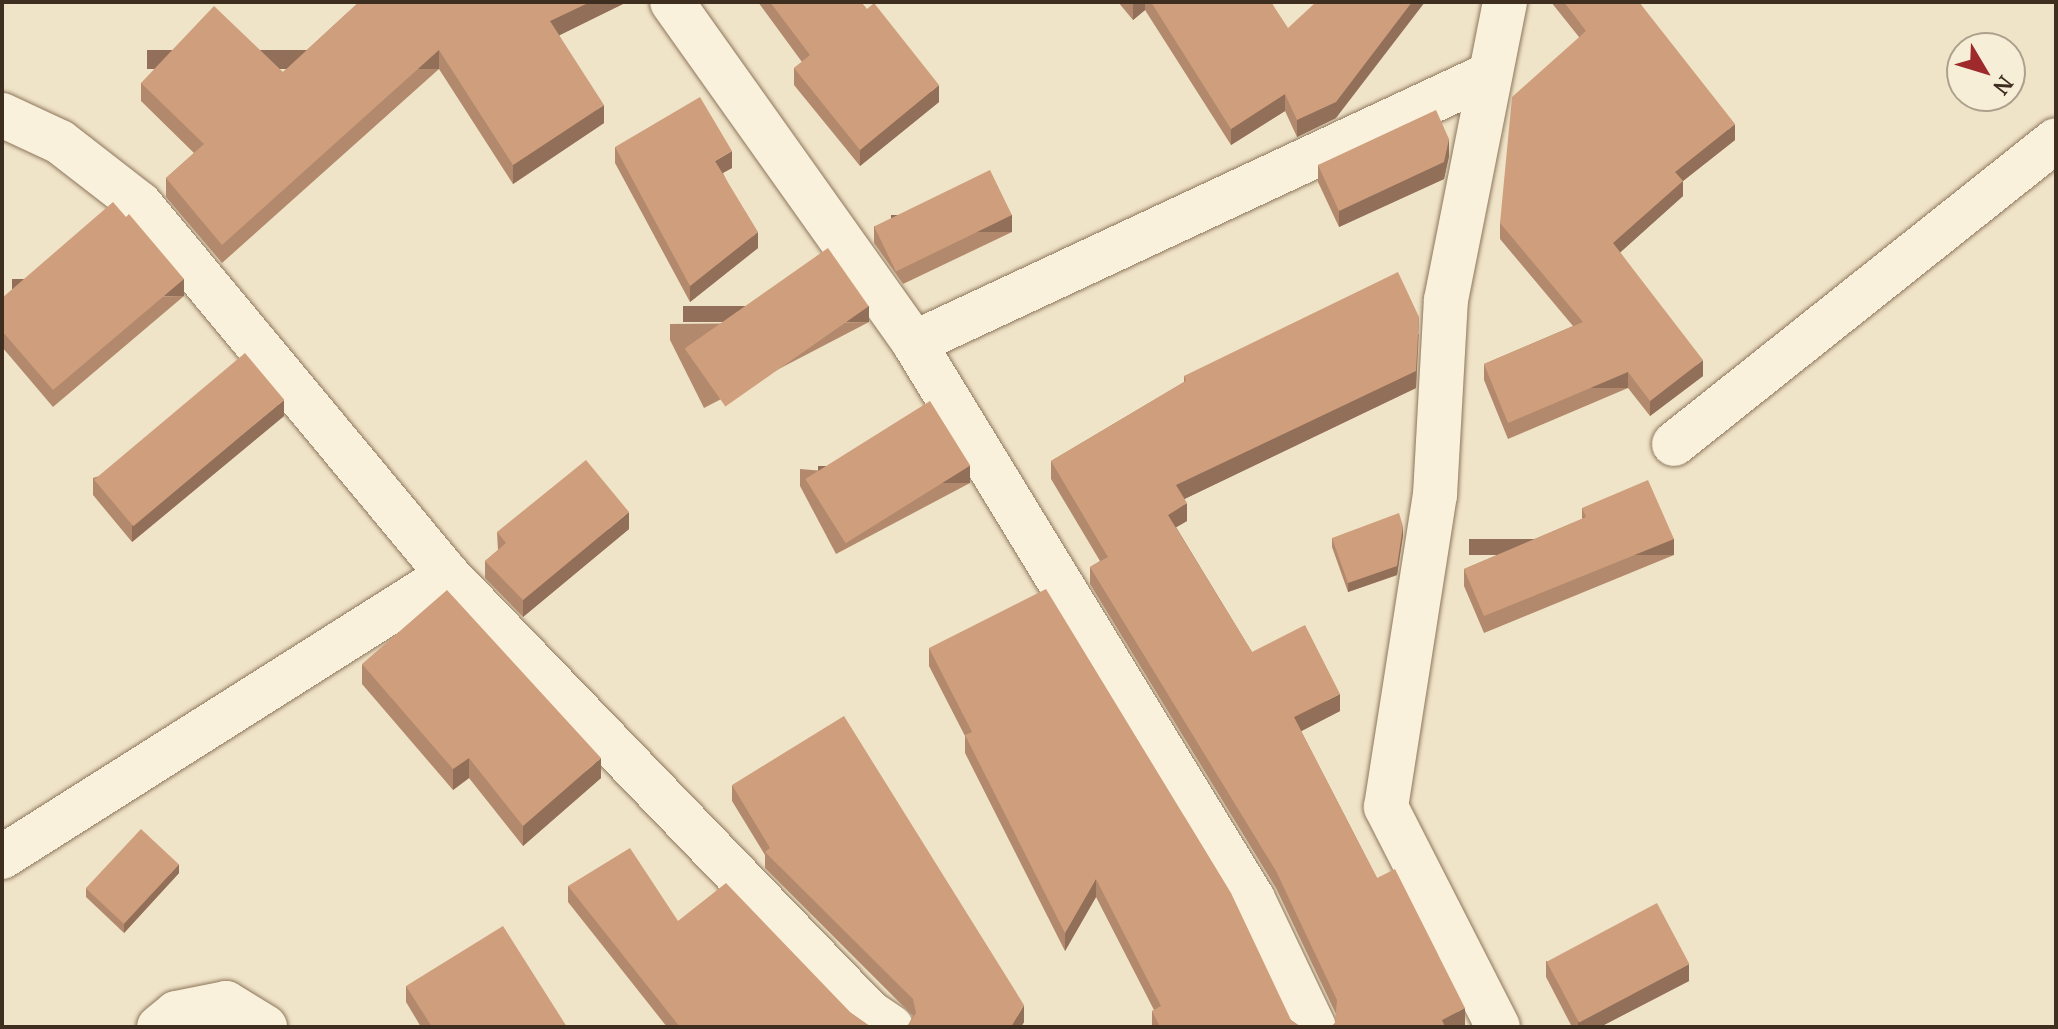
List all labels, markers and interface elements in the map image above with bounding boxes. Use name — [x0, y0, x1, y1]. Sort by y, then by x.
north arrow — [1946, 32, 2026, 112]
text: N — [1987, 70, 2020, 101]

